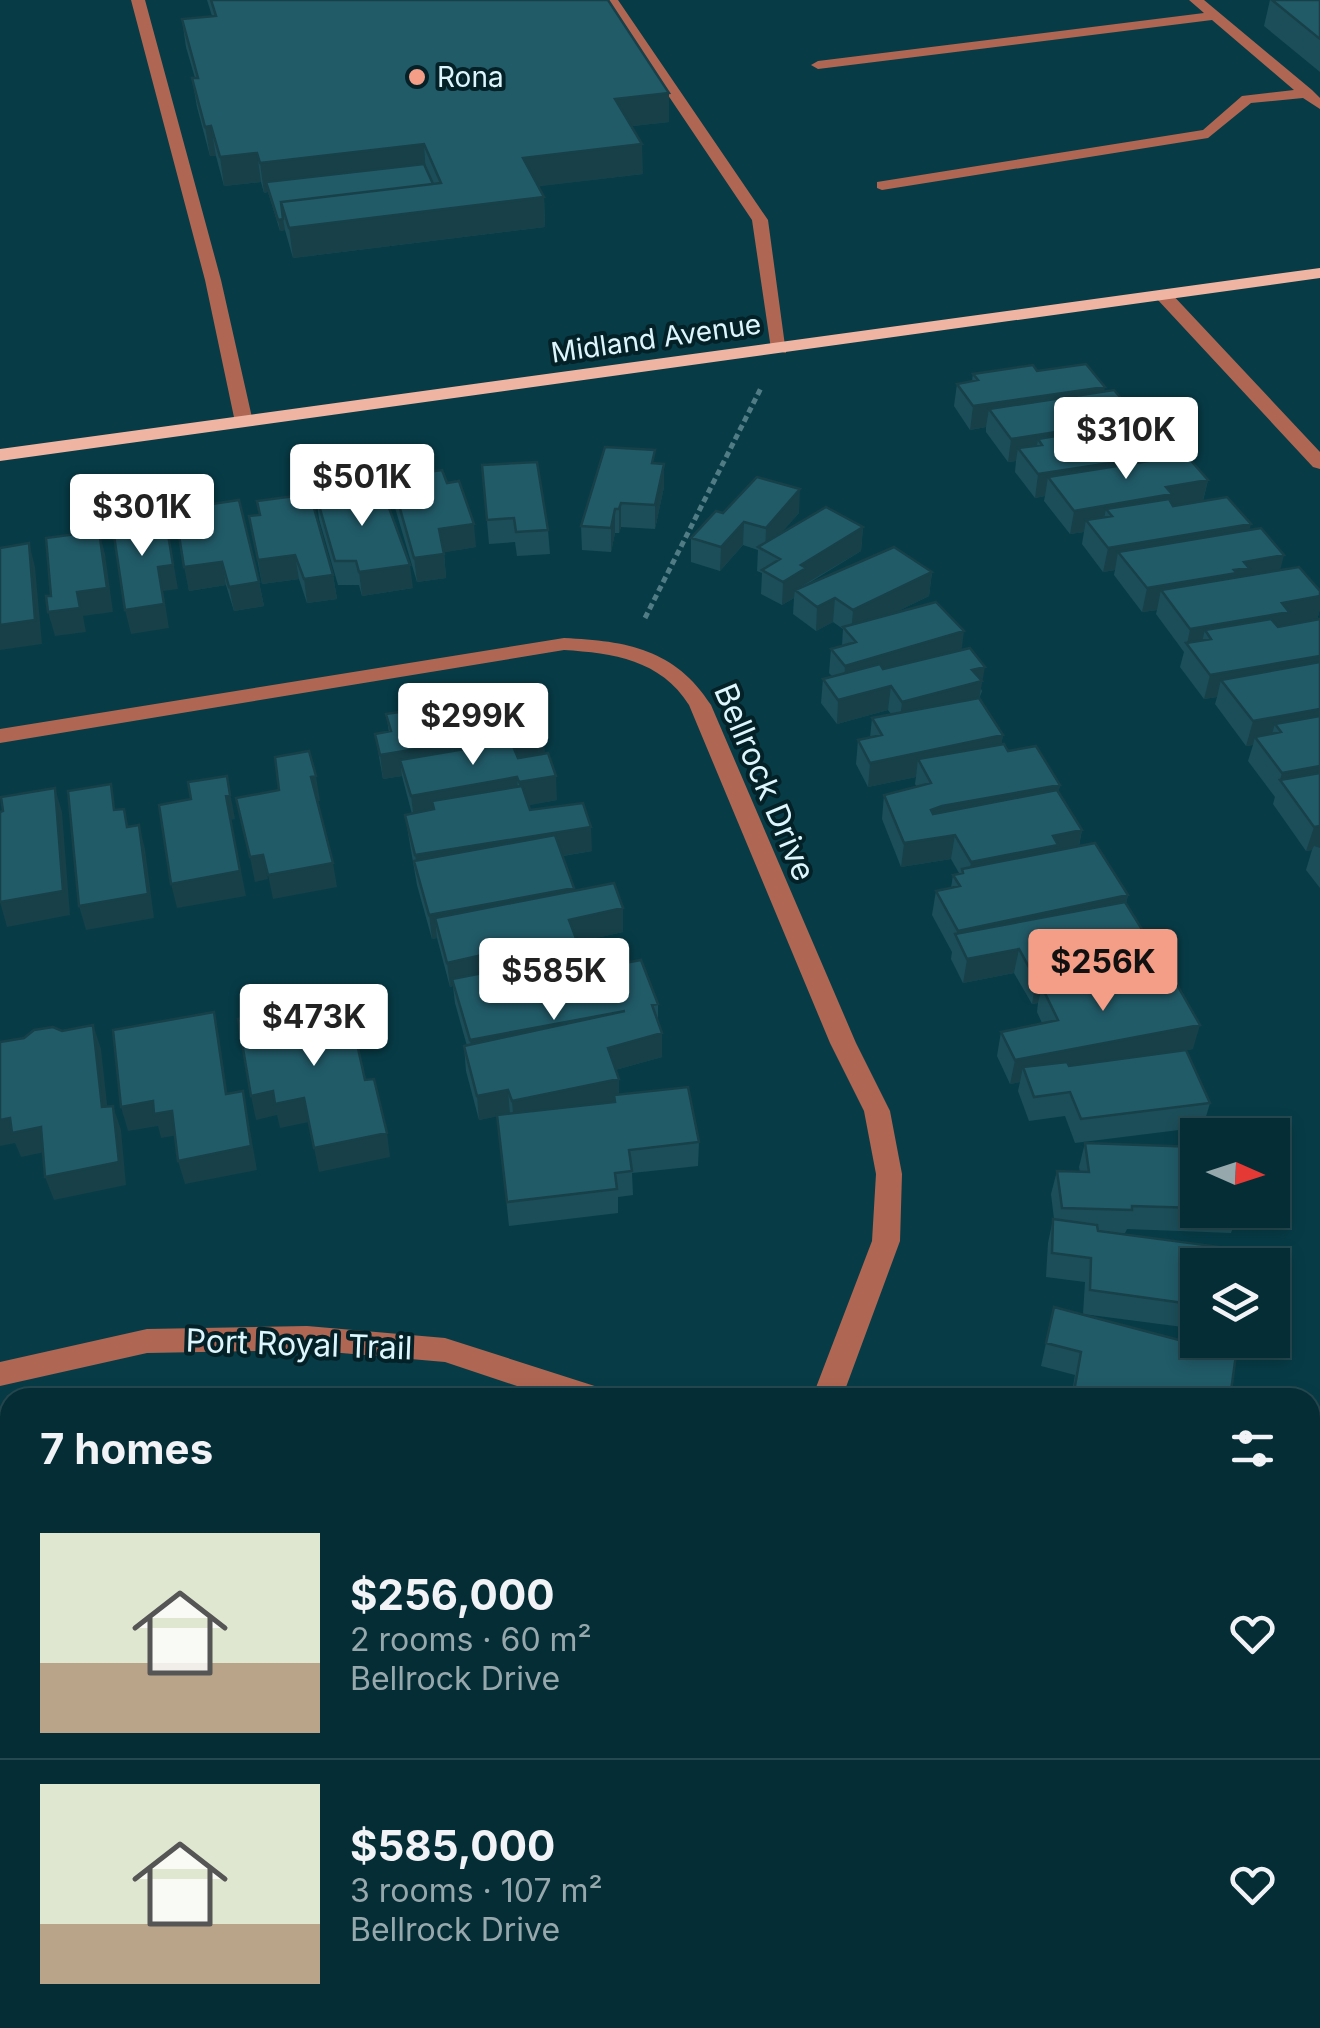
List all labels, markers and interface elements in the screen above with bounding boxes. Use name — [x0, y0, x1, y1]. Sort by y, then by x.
place label: Rona — [437, 60, 504, 94]
marker: Rona — [406, 66, 428, 88]
street label: Midland Avenue — [549, 306, 763, 370]
pin: $310K — [1056, 397, 1196, 482]
text: $310K — [1076, 410, 1176, 449]
pin: $501K — [292, 444, 432, 529]
text: $501K — [312, 457, 412, 496]
pin: $301K — [72, 474, 212, 559]
text: $301K — [92, 487, 192, 526]
street label: Bellrock Drive — [706, 678, 824, 886]
pin: $299K — [403, 683, 543, 768]
text: $299K — [420, 696, 526, 735]
pin: $256K — [1033, 929, 1173, 1014]
pin: $585K — [484, 938, 624, 1023]
text: $256K — [1050, 942, 1156, 981]
text: $585K — [501, 951, 607, 990]
pin: $473K — [244, 984, 384, 1069]
text: $473K — [262, 997, 366, 1036]
north arrow — [1180, 1118, 1290, 1228]
map controls — [1180, 1118, 1290, 1358]
button: layers — [1180, 1248, 1290, 1358]
street label: Port Royal Trail — [185, 1321, 413, 1367]
icon: filters — [1225, 1421, 1280, 1476]
text: 7 homes — [40, 1423, 213, 1474]
text: $256,000 — [350, 1569, 555, 1620]
icon: home — [120, 1573, 240, 1693]
icon: heart — [1225, 1606, 1280, 1661]
text: 2 rooms · 60 m² — [350, 1620, 592, 1659]
text: Bellrock Drive — [350, 1659, 560, 1698]
text: $585,000 — [350, 1820, 555, 1871]
icon: home — [120, 1824, 240, 1944]
icon: heart — [1225, 1857, 1280, 1912]
text: 3 rooms · 107 m² — [350, 1871, 603, 1910]
text: Bellrock Drive — [350, 1910, 560, 1949]

